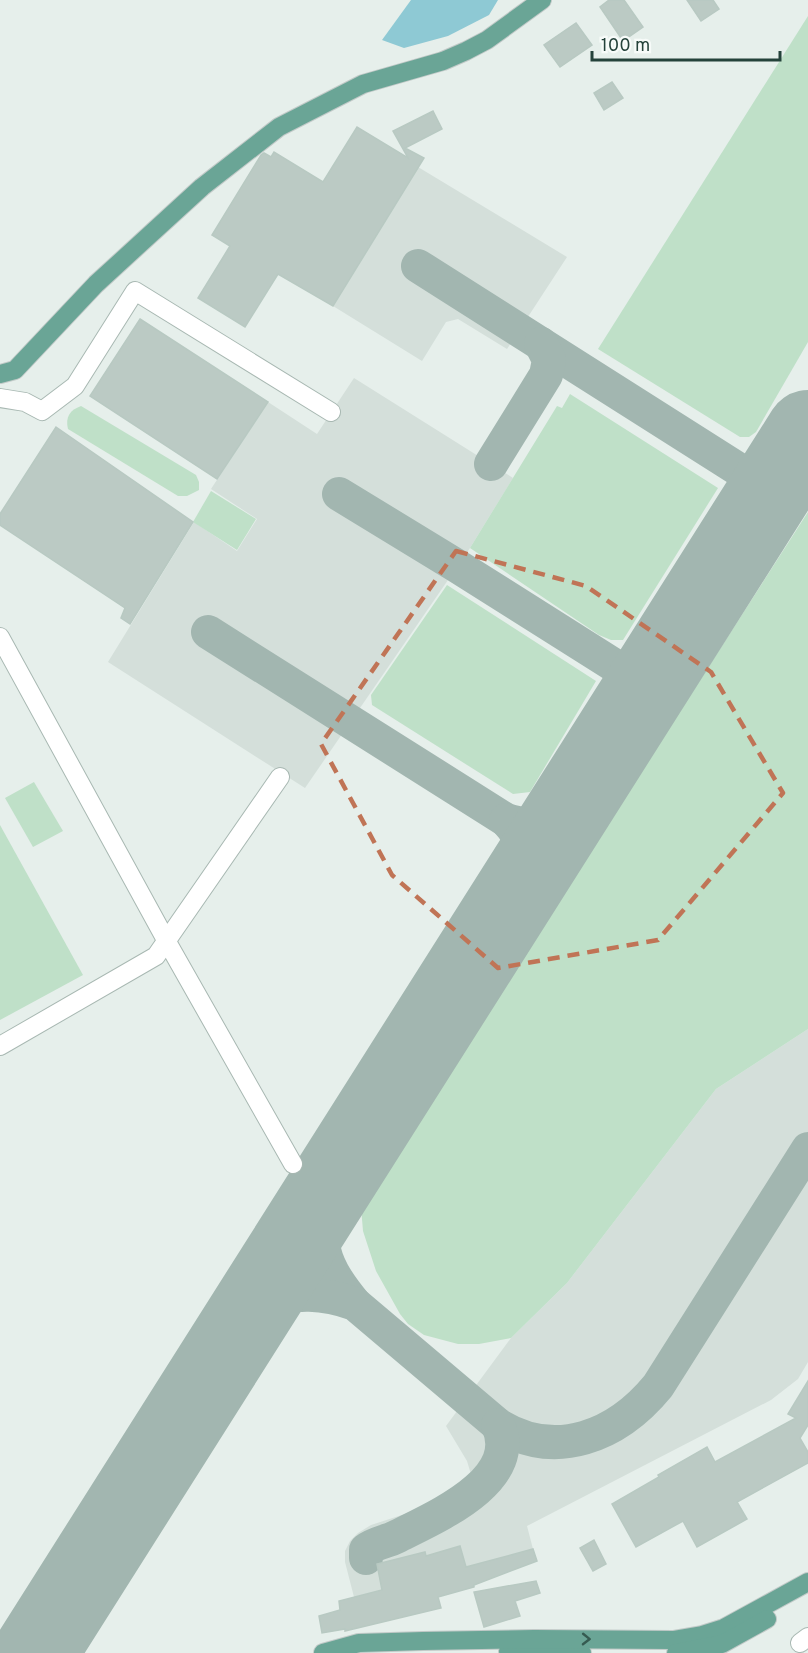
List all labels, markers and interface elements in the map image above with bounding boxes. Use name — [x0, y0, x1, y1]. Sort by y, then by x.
scale bar — [592, 24, 780, 62]
text: 100 m — [601, 35, 650, 58]
one-way arrow — [582, 1633, 591, 1645]

